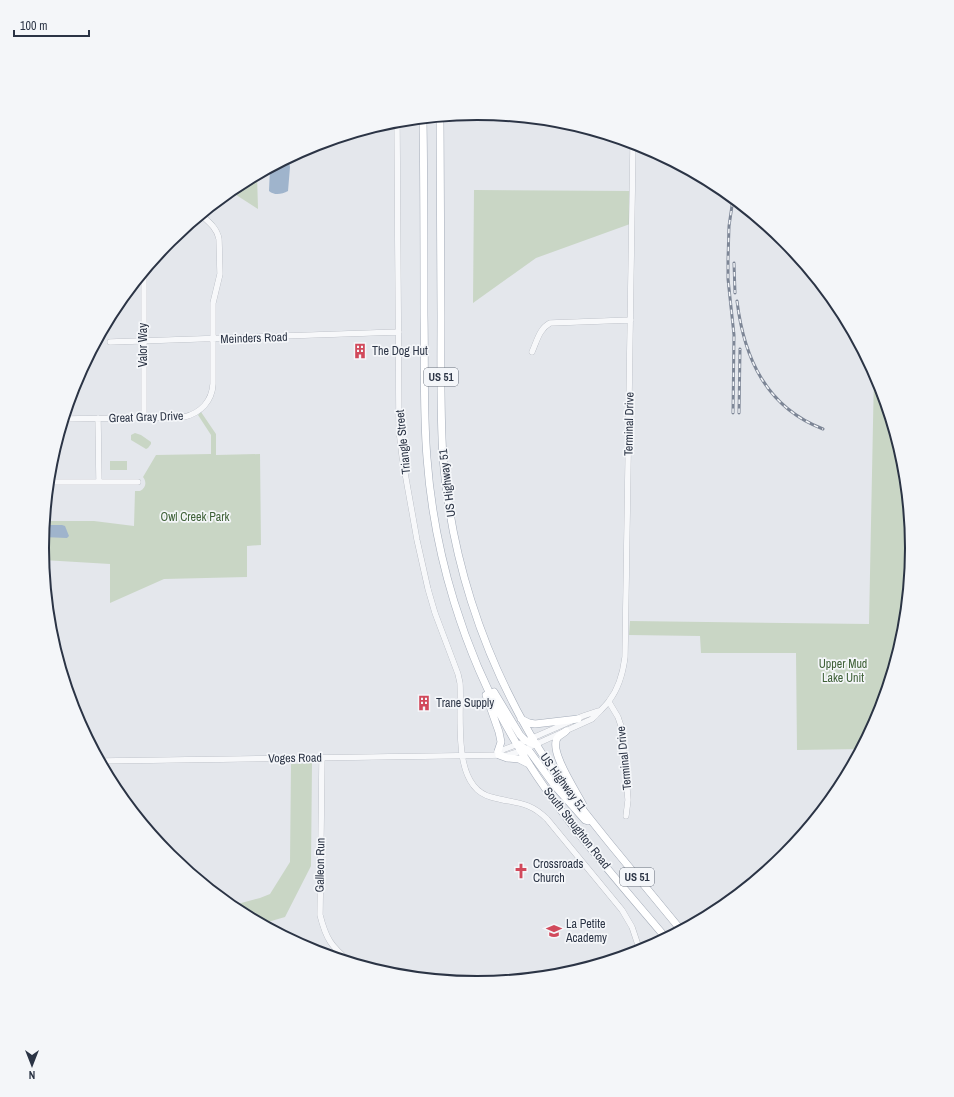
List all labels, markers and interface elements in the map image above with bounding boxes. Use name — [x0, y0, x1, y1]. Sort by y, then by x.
scale bar — [14, 12, 89, 38]
text: 100 m — [20, 18, 47, 34]
street label: Valor Way — [135, 323, 151, 367]
street label: Meinders Road — [220, 329, 288, 347]
building icon: The Dog Hut — [351, 342, 369, 360]
place label: The Dog Hut — [372, 343, 428, 359]
road number: US 51 — [424, 368, 458, 386]
street label: Terminal Drive — [620, 392, 638, 456]
street label: Great Gray Drive — [108, 408, 184, 426]
street label: Triangle Street — [392, 409, 414, 475]
street label: US Highway 51 — [435, 448, 459, 518]
park label: Owl Creek Park — [161, 509, 230, 525]
park label: Upper Mud Lake Unit — [819, 656, 867, 686]
building icon: Trane Supply — [415, 694, 433, 712]
place label: Trane Supply — [436, 695, 494, 711]
street label: Terminal Drive — [613, 725, 635, 791]
street label: Voges Road — [268, 750, 322, 766]
street label: US Highway 51 — [536, 750, 590, 815]
street label: South Stoughton Road — [540, 784, 614, 872]
street label: Galleon Run — [312, 838, 328, 892]
place label: Crossroads Church — [533, 856, 583, 886]
church icon: Crossroads Church — [512, 862, 530, 880]
road number: US 51 — [620, 868, 654, 886]
place label: La Petite Academy — [565, 916, 607, 946]
school or university icon: La Petite Academy — [545, 922, 563, 940]
north arrow — [12, 1045, 52, 1085]
text: N — [29, 1068, 35, 1082]

